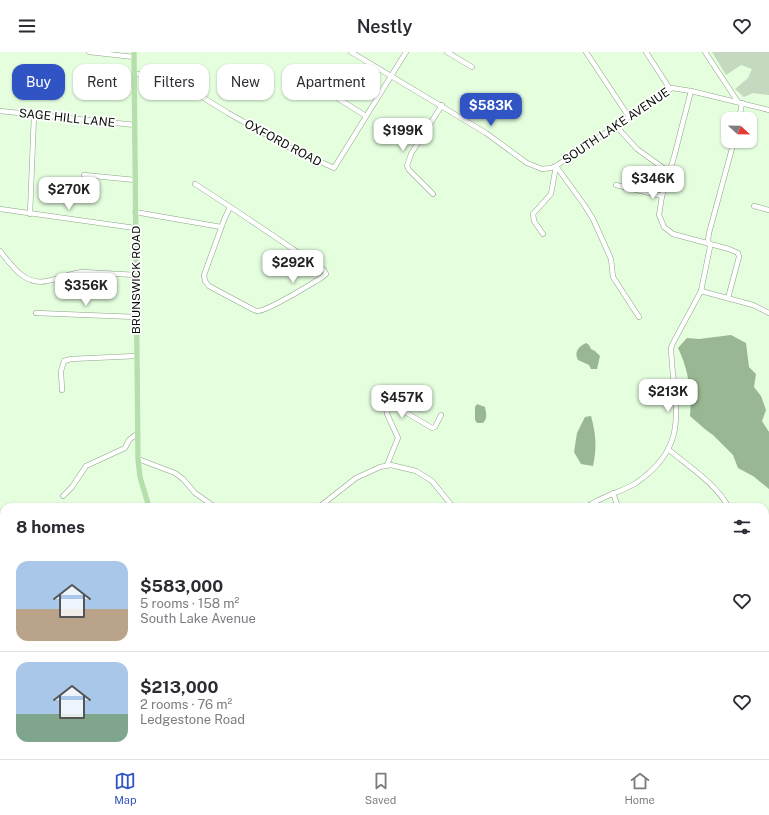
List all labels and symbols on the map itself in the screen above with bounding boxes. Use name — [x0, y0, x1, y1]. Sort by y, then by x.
street label: SOUTH LAKE AVENUE — [560, 85, 672, 167]
pin: $583K — [463, 93, 519, 127]
street label: SAGE HILL LANE — [18, 106, 116, 130]
north arrow — [721, 112, 757, 148]
street label: OXFORD ROAD — [242, 117, 324, 169]
pin: $199K — [375, 118, 431, 152]
pin: $346K — [625, 166, 681, 200]
pin: $270K — [41, 177, 97, 211]
street label: BRUNSWICK ROAD — [129, 226, 143, 334]
pin: $292K — [265, 250, 321, 284]
pin: $356K — [58, 273, 114, 307]
pin: $213K — [640, 379, 696, 413]
pin: $457K — [374, 385, 430, 419]

